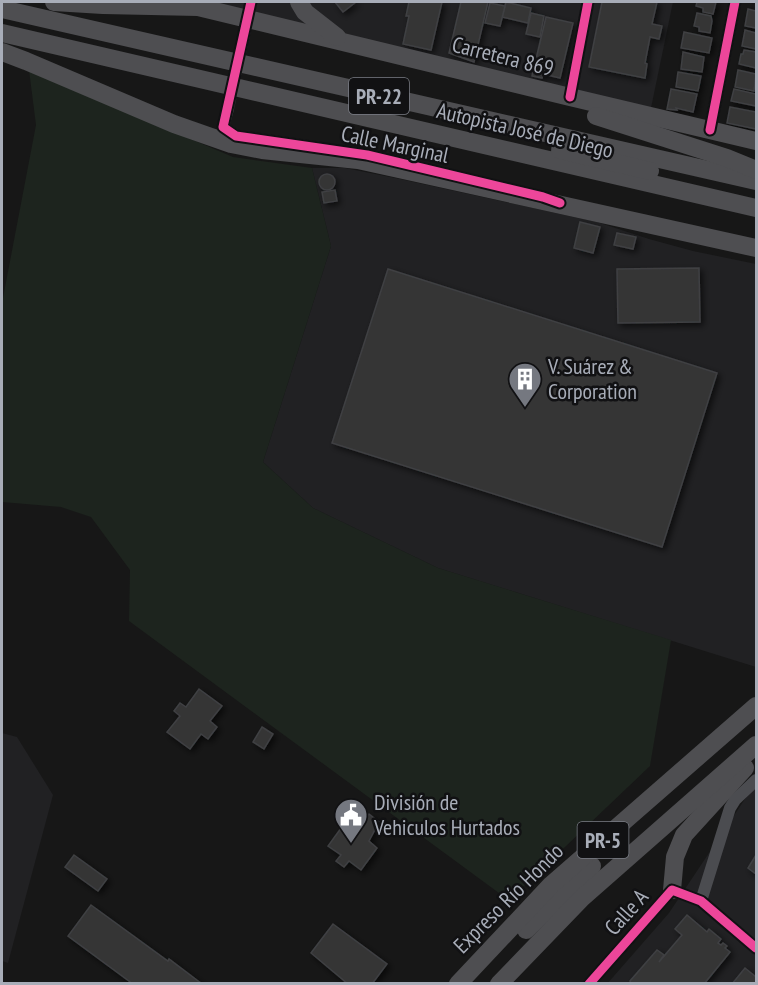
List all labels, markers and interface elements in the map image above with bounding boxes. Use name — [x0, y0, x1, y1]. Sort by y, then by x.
street label: Carretera 869 — [449, 30, 557, 82]
road number: PR-22 — [349, 78, 409, 114]
street label: Autopista José de Diego — [434, 96, 616, 164]
street label: Calle Marginal — [339, 119, 452, 169]
place label: V. Suárez & Corporation — [547, 352, 637, 405]
building icon: V. Suárez & Corporation — [507, 361, 543, 408]
place label: División de Vehiculos Hurtados — [373, 788, 520, 841]
public building icon: División de Vehiculos Hurtados — [333, 797, 369, 844]
road number: PR-5 — [578, 822, 628, 858]
street label: Expreso Río Hondo — [447, 837, 569, 959]
street label: Calle A — [598, 883, 654, 941]

